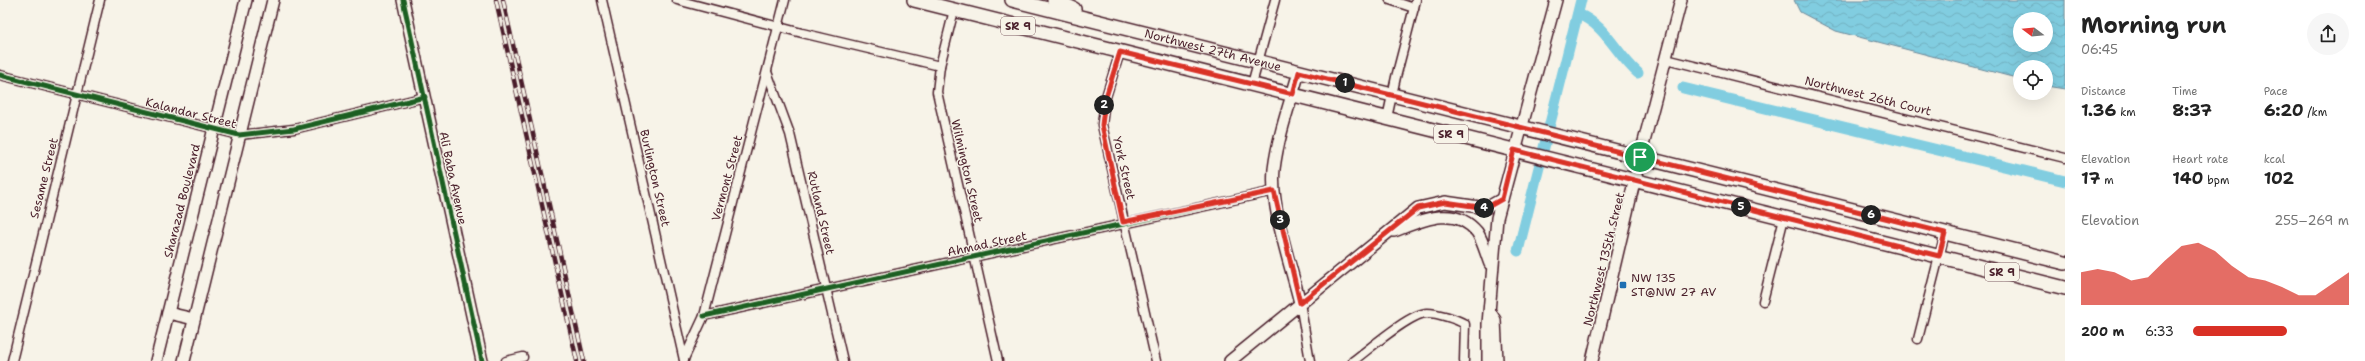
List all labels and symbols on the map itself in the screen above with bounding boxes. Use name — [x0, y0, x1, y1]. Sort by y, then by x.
north arrow — [2013, 12, 2053, 52]
road number: SR 9 — [1001, 17, 1035, 35]
street label: Northwest 27th Avenue — [1143, 25, 1283, 75]
street label: Northwest 26th Court — [1803, 72, 1933, 120]
pin: 1 — [1335, 73, 1355, 93]
street label: Kalandar Street — [144, 94, 238, 132]
pin: 2 — [1094, 95, 1114, 115]
street label: Wilmington Street — [947, 118, 987, 224]
road number: SR 9 — [1434, 125, 1468, 143]
street label: Burlington Street — [636, 128, 674, 228]
street label: Ali Baba Avenue — [435, 130, 471, 226]
street label: Vermont Street — [708, 133, 746, 223]
street label: York Street — [1109, 135, 1139, 201]
street label: Sesame Street — [26, 136, 62, 220]
pin — [1623, 140, 1657, 174]
street label: Sharazad Boulevard — [160, 142, 204, 260]
street label: Rutland Street — [804, 170, 838, 256]
street label: Northwest 135th Street — [1580, 190, 1628, 328]
pin: 5 — [1731, 197, 1751, 217]
pin: 4 — [1474, 198, 1494, 218]
pin: 6 — [1861, 205, 1881, 225]
pin: 3 — [1270, 210, 1290, 230]
street label: Ahmad Street — [946, 228, 1028, 260]
road number: SR 9 — [1985, 263, 2019, 281]
place label: NW 135 ST@NW 27 AV — [1631, 270, 1716, 300]
marker: NW 135 ST@NW 27 AV — [1618, 280, 1628, 290]

